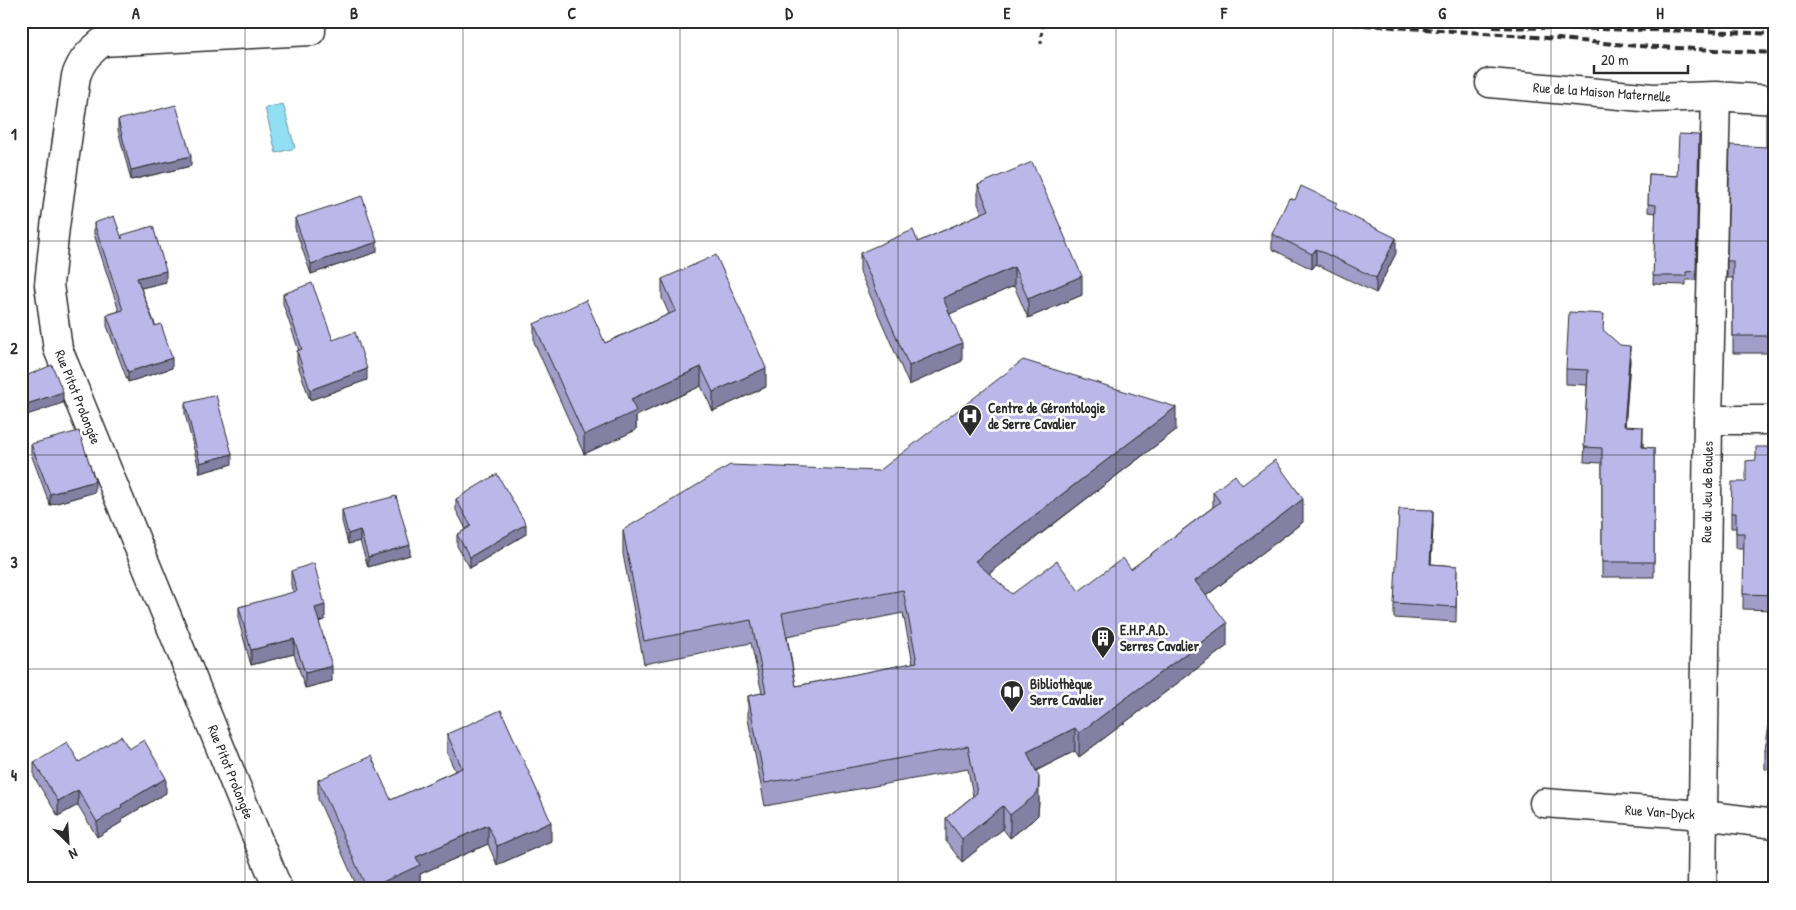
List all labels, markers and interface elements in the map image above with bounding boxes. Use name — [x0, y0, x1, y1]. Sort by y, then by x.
text: A — [132, 2, 140, 24]
text: B — [350, 2, 358, 24]
text: C — [568, 2, 577, 24]
text: D — [785, 2, 793, 24]
text: E — [1003, 2, 1011, 24]
text: F — [1220, 2, 1228, 24]
text: G — [1438, 2, 1446, 24]
text: H — [1656, 2, 1664, 24]
scale bar — [1594, 42, 1687, 74]
text: 20 m — [1601, 49, 1628, 70]
street label: Rue de la Maison Maternelle — [1533, 77, 1672, 106]
text: 1 — [11, 123, 17, 145]
text: 2 — [10, 337, 18, 359]
street label: Rue Pitot Prolongée — [50, 347, 106, 447]
place label: Centre de Gérontologie de Serre Cavalier — [988, 398, 1106, 433]
hospital icon: Centre de Gérontologie de Serre Cavalier — [957, 403, 983, 437]
street label: Rue du Jeu de Boules — [1696, 441, 1717, 543]
text: 3 — [10, 551, 18, 573]
place label: E.H.P.A.D. Serres Cavalier — [1120, 620, 1200, 655]
building icon: E.H.P.A.D. Serres Cavalier — [1090, 625, 1116, 659]
place label: Bibliothèque Serre Cavalier — [1030, 674, 1104, 709]
library icon: Bibliothèque Serre Cavalier — [999, 679, 1025, 713]
street label: Rue Pitot Prolongée — [203, 722, 259, 822]
text: 4 — [11, 764, 17, 786]
street label: Rue Van-Dyck — [1624, 800, 1696, 824]
north arrow — [42, 818, 92, 868]
text: N — [66, 844, 81, 865]

